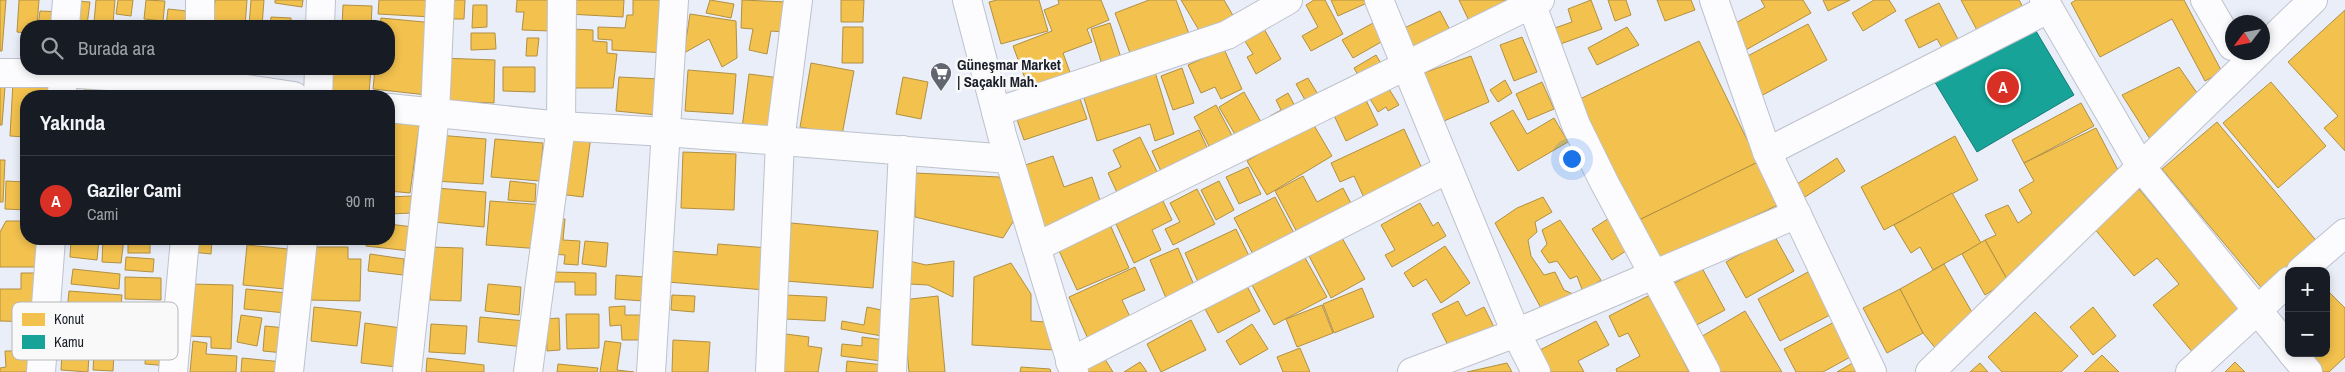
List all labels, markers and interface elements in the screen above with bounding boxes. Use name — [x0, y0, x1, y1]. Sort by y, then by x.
north arrow — [2225, 15, 2270, 60]
search box — [20, 20, 395, 75]
icon: search — [38, 34, 66, 62]
text: Burada ara — [78, 35, 155, 61]
place label: Güneşmar Market | Saçaklı Mah. — [957, 54, 1061, 92]
supermarket icon: Güneşmar Market | Saçaklı Mah. — [929, 61, 953, 92]
pin: A — [1987, 68, 2019, 106]
text: Yakında — [40, 108, 105, 137]
your location — [1559, 146, 1585, 172]
text: Gaziler Cami — [87, 177, 181, 203]
text: A — [51, 190, 61, 212]
text: 90 m — [346, 190, 375, 212]
text: Cami — [87, 203, 118, 225]
map controls — [2285, 267, 2330, 357]
button: + — [2285, 267, 2330, 312]
legend — [12, 302, 178, 360]
text: Konut — [54, 310, 84, 328]
button: − — [2285, 312, 2330, 357]
text: Kamu — [54, 333, 84, 351]

